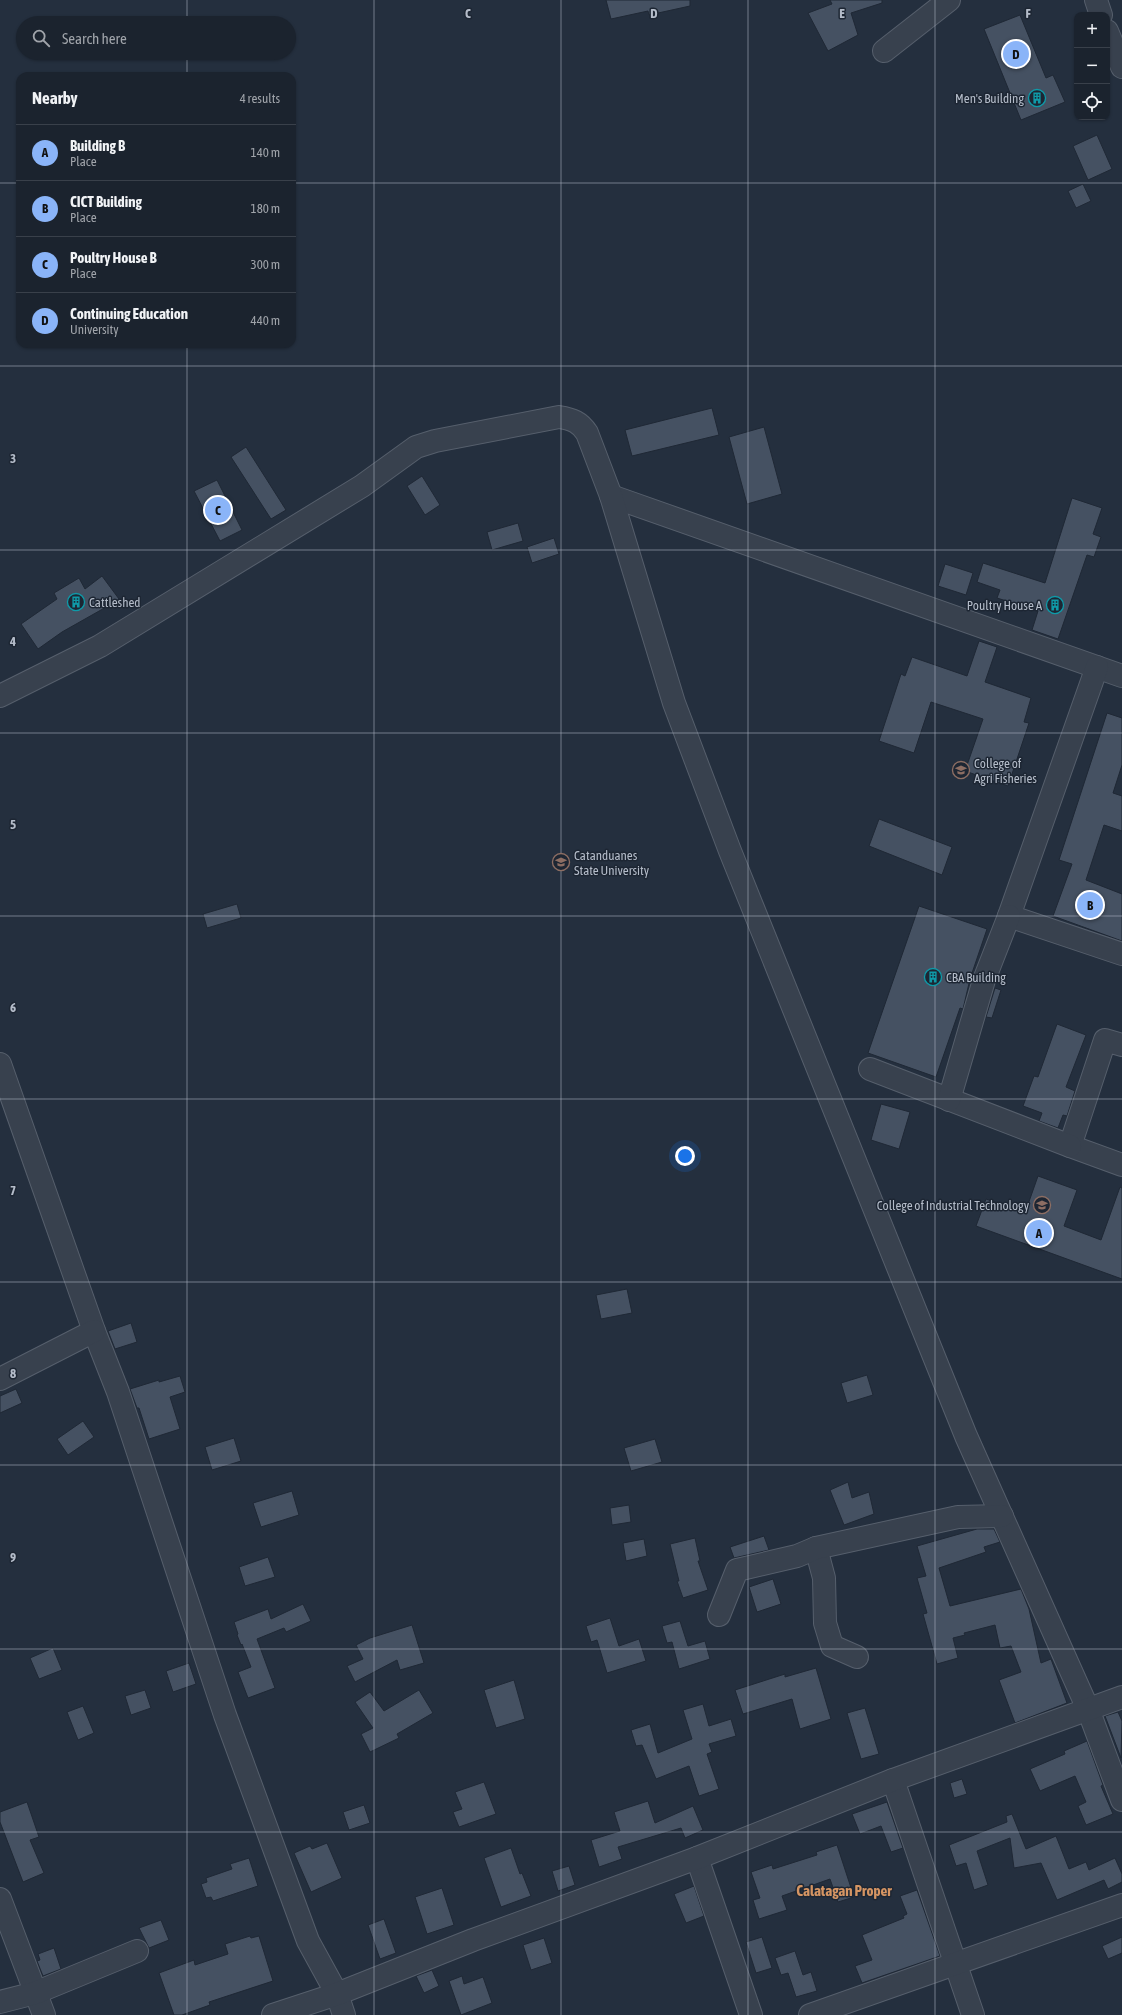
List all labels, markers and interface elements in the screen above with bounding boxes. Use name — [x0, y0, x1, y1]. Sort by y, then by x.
text: C — [465, 6, 471, 21]
text: D — [650, 6, 658, 21]
text: E — [839, 6, 845, 21]
text: F — [1025, 6, 1031, 21]
map controls — [1074, 12, 1110, 120]
button: + — [1074, 12, 1110, 48]
search box — [16, 16, 296, 60]
icon: search — [30, 27, 52, 49]
text: Search here — [62, 30, 127, 47]
pin: D — [1003, 39, 1029, 69]
button: − — [1074, 48, 1110, 84]
button: locate — [1074, 84, 1110, 120]
text: Nearby — [32, 88, 78, 108]
building icon: Men's Building — [1027, 88, 1047, 108]
text: 4 results — [240, 91, 280, 106]
place label: Men's Building — [955, 91, 1024, 106]
text: Building B — [70, 137, 125, 154]
text: A — [42, 145, 48, 160]
text: 140 m — [251, 145, 280, 160]
text: Place — [70, 154, 97, 169]
text: CICT Building — [70, 193, 142, 210]
text: B — [42, 201, 48, 216]
text: 180 m — [251, 201, 280, 216]
text: Place — [70, 210, 97, 225]
text: Poultry House B — [70, 249, 157, 266]
text: C — [42, 257, 48, 272]
text: 300 m — [251, 257, 280, 272]
text: Place — [70, 266, 97, 281]
text: Continuing Education — [70, 305, 188, 322]
text: D — [41, 313, 49, 328]
text: 440 m — [251, 313, 280, 328]
text: University — [70, 322, 119, 337]
text: 3 — [10, 451, 16, 466]
pin: C — [205, 495, 231, 525]
building icon: Cattleshed — [66, 592, 86, 612]
place label: Cattleshed — [89, 595, 141, 610]
building icon: Poultry House A — [1045, 595, 1065, 615]
place label: Poultry House A — [967, 598, 1043, 613]
text: 4 — [9, 634, 16, 649]
place label: College of Agri Fisheries — [974, 756, 1037, 786]
school or university icon: College of Agri Fisheries — [951, 760, 971, 780]
text: 5 — [10, 817, 16, 832]
place label: Catanduanes State University — [574, 848, 650, 878]
school or university icon: Catanduanes State University — [551, 852, 571, 872]
pin: B — [1077, 890, 1103, 920]
building icon: CBA Building — [923, 967, 943, 987]
place label: CBA Building — [946, 970, 1006, 985]
text: 6 — [10, 1000, 16, 1015]
your location — [675, 1146, 695, 1166]
text: 7 — [10, 1183, 16, 1198]
school or university icon: College of Industrial Technology — [1032, 1195, 1052, 1215]
place label: College of Industrial Technology — [877, 1198, 1030, 1213]
pin: A — [1026, 1218, 1052, 1248]
text: 8 — [10, 1366, 16, 1381]
text: 9 — [10, 1550, 16, 1565]
district label: Calatagan Proper — [796, 1882, 892, 1899]

